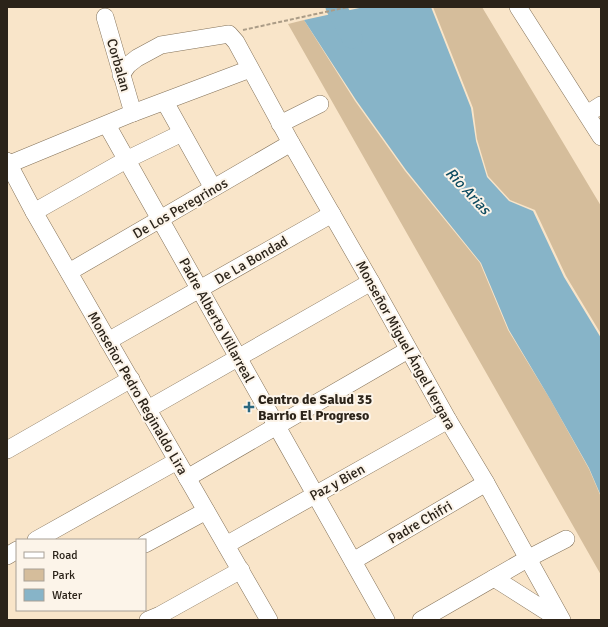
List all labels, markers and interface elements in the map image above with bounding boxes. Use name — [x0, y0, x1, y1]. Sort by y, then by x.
street label: Corbalan — [103, 37, 134, 94]
water label: Río Arias — [442, 164, 495, 219]
street label: De Los Peregrinos — [130, 174, 231, 242]
street label: De La Bondad — [212, 233, 291, 288]
street label: Padre Alberto Villarreal — [175, 255, 258, 386]
street label: Monseñor Miguel Ángel Vergara — [352, 258, 459, 433]
street label: Monseñor Pedro Reginaldo Lira — [84, 309, 191, 478]
place label: Centro de Salud 35 Barrio El Progreso — [258, 391, 372, 424]
marker: Centro de Salud 35 Barrio El Progreso — [243, 401, 255, 413]
street label: Paz y Bien — [307, 460, 368, 505]
street label: Padre Chifri — [385, 497, 455, 548]
legend — [16, 539, 146, 611]
text: Road — [52, 548, 78, 563]
text: Park — [52, 568, 75, 583]
text: Water — [52, 588, 83, 603]

